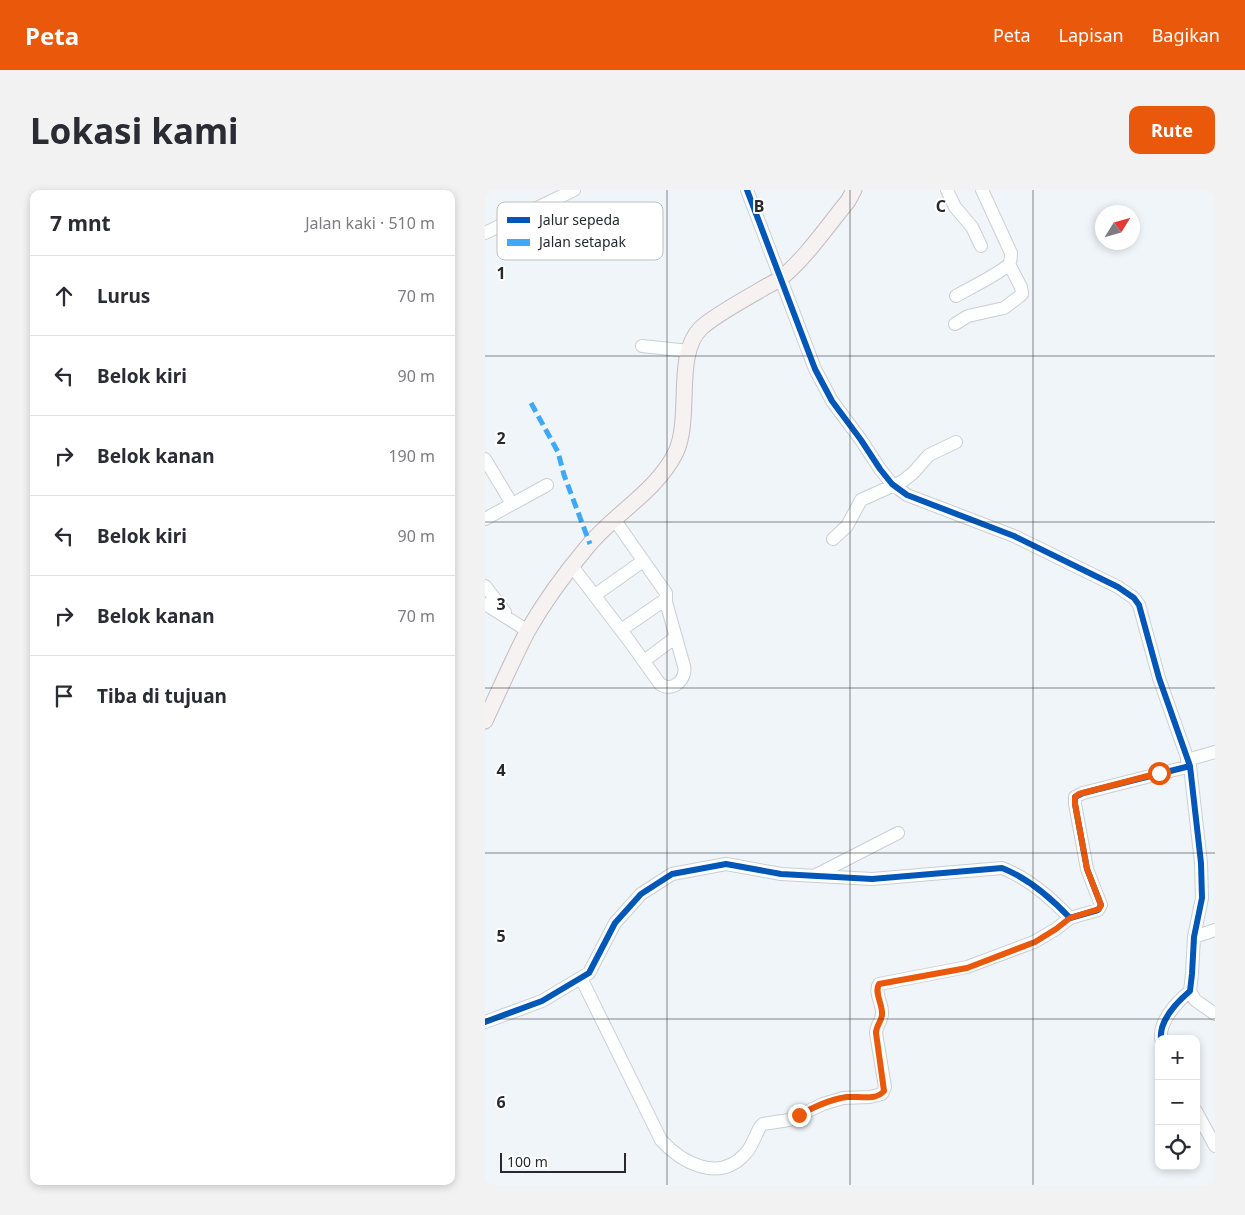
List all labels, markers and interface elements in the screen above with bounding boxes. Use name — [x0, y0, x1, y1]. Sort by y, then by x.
text: Peta — [25, 19, 79, 52]
text: Peta — [993, 23, 1031, 47]
text: Lapisan — [1059, 23, 1124, 47]
text: Bagikan — [1152, 23, 1220, 47]
button: Rute — [1129, 106, 1215, 154]
text: Lokasi kami — [30, 107, 239, 154]
text: B — [754, 195, 764, 217]
text: C — [936, 195, 946, 217]
legend — [497, 202, 663, 260]
north arrow — [1095, 205, 1140, 250]
text: 7 mnt — [50, 209, 111, 237]
text: Jalur sepeda — [537, 210, 620, 229]
text: Jalan kaki · 510 m — [305, 212, 435, 234]
text: Jalan setapak — [537, 232, 626, 251]
text: 1 — [496, 262, 506, 284]
icon: ahead — [50, 282, 78, 310]
text: Lurus — [97, 283, 150, 309]
text: 70 m — [398, 285, 435, 307]
icon: left — [50, 362, 78, 390]
text: Belok kiri — [97, 363, 187, 389]
text: 90 m — [398, 365, 435, 387]
text: 2 — [496, 427, 506, 449]
icon: right — [50, 442, 78, 470]
text: Belok kanan — [97, 443, 214, 469]
text: 190 m — [388, 445, 435, 467]
icon: left — [50, 522, 78, 550]
text: Belok kiri — [97, 523, 187, 549]
text: 90 m — [398, 525, 435, 547]
text: 3 — [496, 593, 506, 615]
icon: right — [50, 602, 78, 630]
text: Belok kanan — [97, 603, 214, 629]
text: 70 m — [398, 605, 435, 627]
icon: arrive — [50, 682, 78, 710]
text: Tiba di tujuan — [97, 683, 227, 709]
text: 4 — [496, 759, 506, 781]
route start — [1148, 762, 1171, 785]
text: 5 — [496, 925, 506, 947]
map controls — [1155, 1035, 1200, 1170]
button: + — [1155, 1035, 1200, 1080]
button: − — [1155, 1080, 1200, 1125]
text: 6 — [496, 1091, 506, 1113]
route end — [788, 1104, 811, 1127]
button: locate — [1155, 1125, 1200, 1170]
scale bar — [500, 1150, 626, 1173]
text: 100 m — [507, 1152, 548, 1171]

